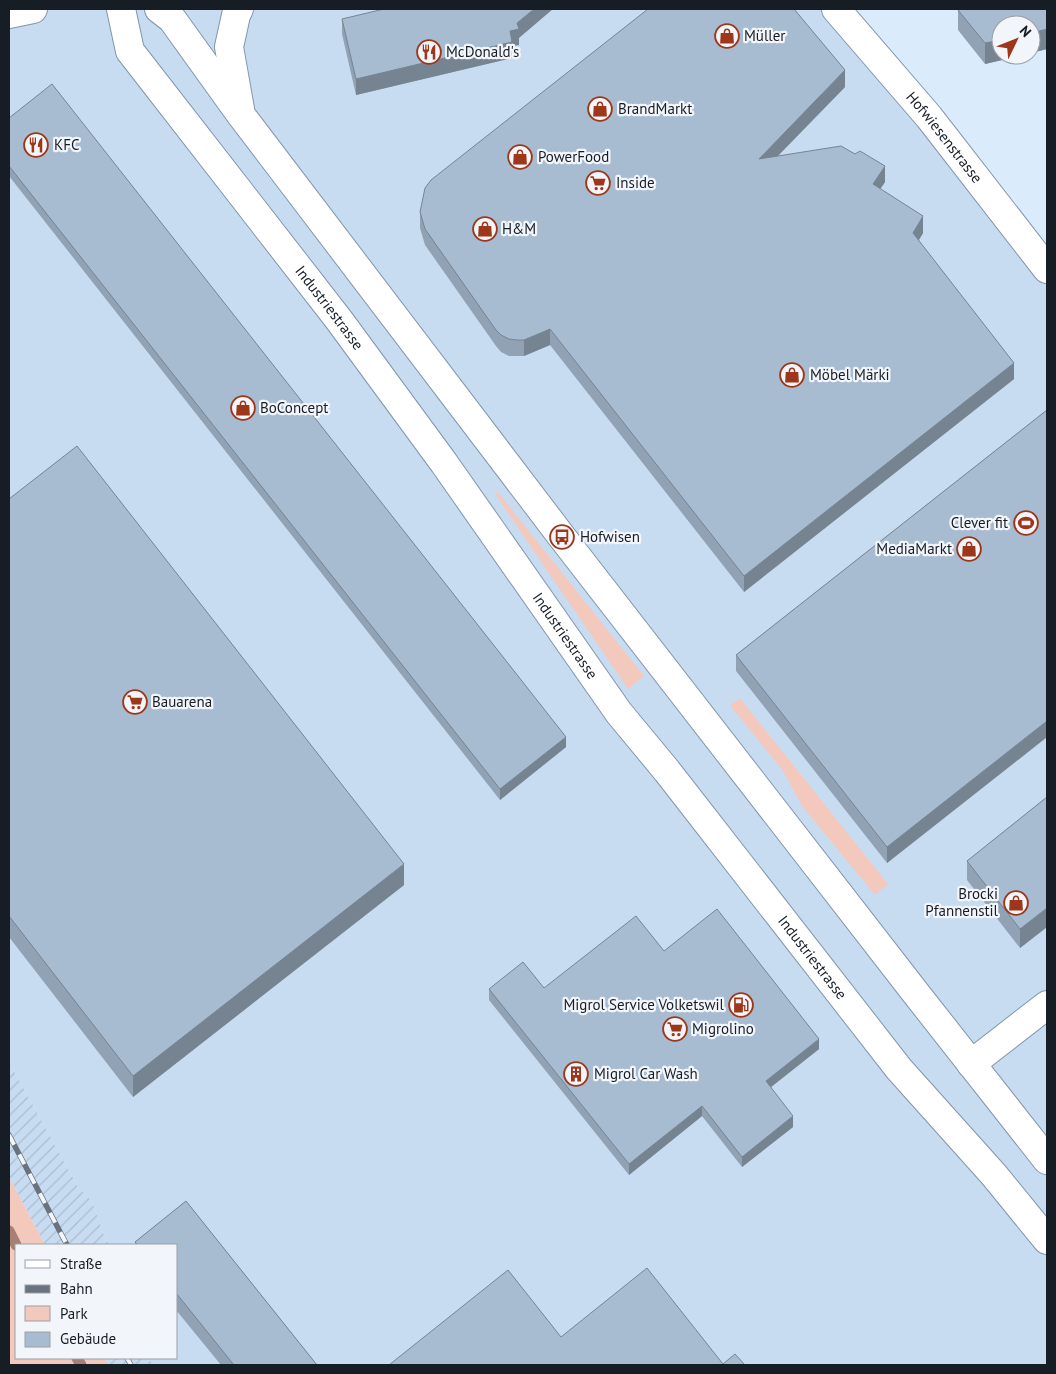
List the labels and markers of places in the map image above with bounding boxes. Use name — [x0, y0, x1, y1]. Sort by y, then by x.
shop icon: Müller — [714, 23, 740, 49]
place label: Müller — [744, 26, 785, 45]
restaurant icon: McDonald's — [416, 39, 442, 65]
place label: McDonald's — [446, 42, 519, 61]
shop icon: BrandMarkt — [587, 96, 613, 122]
place label: BrandMarkt — [618, 99, 692, 118]
restaurant icon: KFC — [23, 132, 49, 158]
place label: KFC — [54, 135, 79, 154]
shop icon: PowerFood — [507, 144, 533, 170]
place label: PowerFood — [538, 147, 609, 166]
supermarket icon: Inside — [585, 170, 611, 196]
place label: Inside — [616, 173, 655, 192]
shop icon: H&M — [472, 216, 498, 242]
place label: H&M — [502, 219, 536, 238]
shop icon: Möbel Märki — [779, 362, 805, 388]
place label: Möbel Märki — [810, 365, 890, 384]
shop icon: BoConcept — [230, 395, 256, 421]
place label: BoConcept — [260, 398, 328, 417]
sports icon: Clever fit — [1013, 510, 1039, 536]
place label: Clever fit — [951, 513, 1008, 532]
bus stop icon: Hofwisen — [549, 524, 575, 550]
place label: Hofwisen — [580, 527, 640, 546]
shop icon: MediaMarkt — [956, 536, 982, 562]
place label: MediaMarkt — [876, 539, 952, 558]
supermarket icon: Bauarena — [122, 689, 148, 715]
place label: Bauarena — [152, 692, 212, 711]
place label: Brocki Pfannenstil — [925, 884, 999, 920]
shop icon: Brocki Pfannenstil — [1003, 890, 1029, 916]
fuel station icon: Migrol Service Volketswil — [728, 992, 754, 1018]
place label: Migrol Service Volketswil — [563, 995, 725, 1014]
supermarket icon: Migrolino — [662, 1016, 688, 1042]
place label: Migrolino — [692, 1019, 754, 1038]
building icon: Migrol Car Wash — [563, 1061, 589, 1087]
place label: Migrol Car Wash — [594, 1064, 698, 1083]

